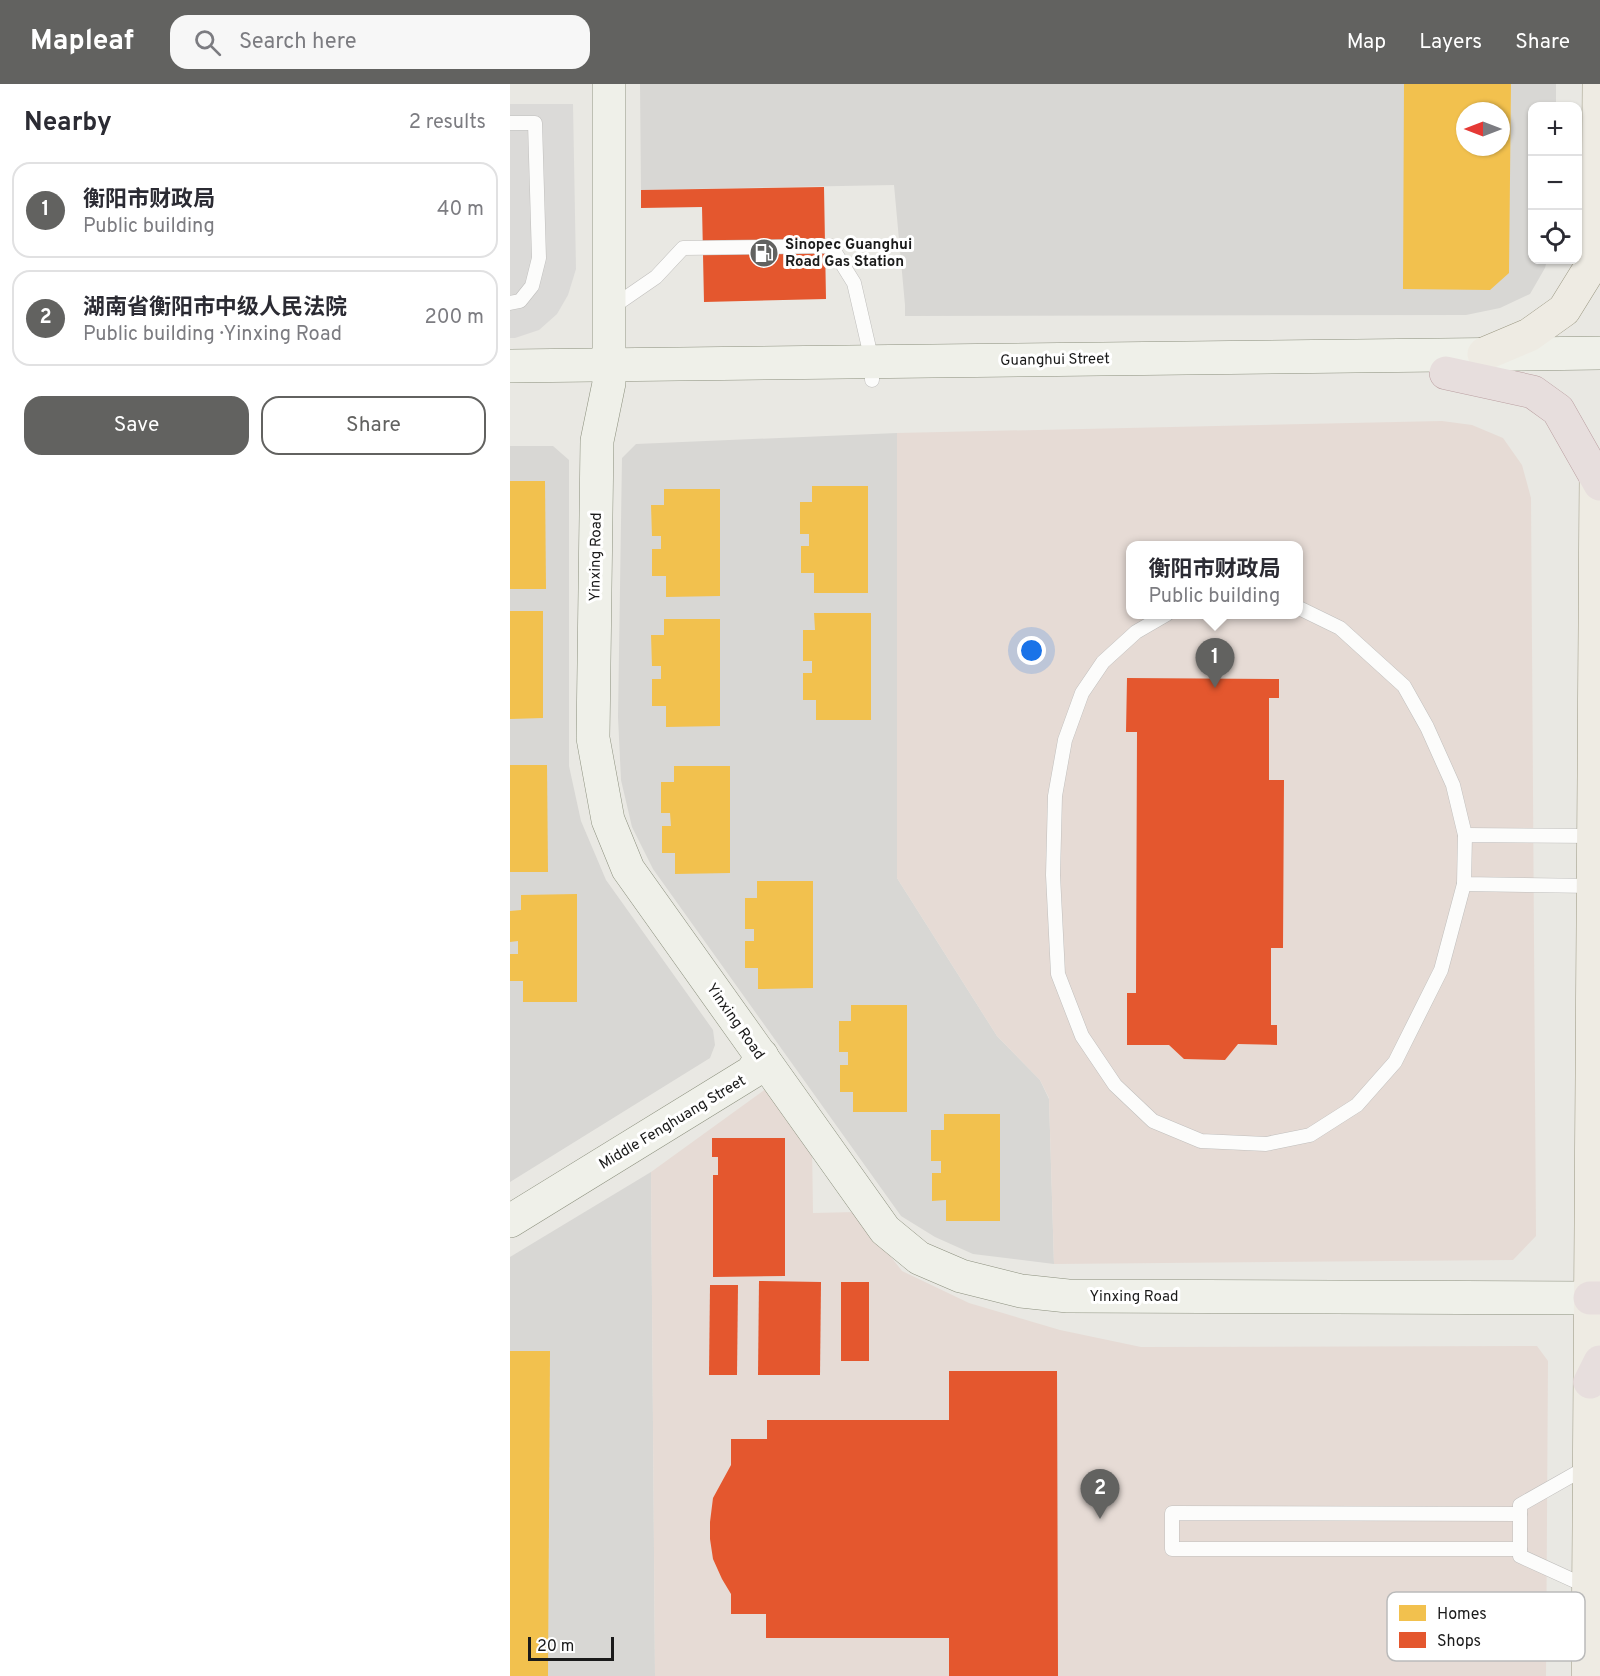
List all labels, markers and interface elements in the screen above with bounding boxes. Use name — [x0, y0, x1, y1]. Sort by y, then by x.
search box — [170, 15, 590, 69]
text: Mapleaf — [30, 24, 134, 60]
icon: search — [191, 26, 224, 59]
text: Search here — [239, 29, 357, 56]
text: Map — [1347, 29, 1386, 56]
text: Layers — [1419, 29, 1482, 56]
text: Share — [1515, 29, 1570, 56]
north arrow — [1456, 102, 1510, 156]
map controls — [1528, 102, 1582, 264]
button: + — [1528, 102, 1582, 156]
text: Nearby — [24, 107, 112, 140]
text: 2 results — [409, 110, 486, 136]
button: − — [1528, 156, 1582, 210]
text: 衡阳市财政局 — [83, 187, 215, 214]
text: 1 — [42, 197, 50, 223]
text: 40 m — [437, 197, 484, 223]
button: locate — [1528, 210, 1582, 264]
text: Public building — [83, 214, 215, 240]
place label: Sinopec Guanghui Road Gas Station — [785, 236, 912, 272]
fuel station icon: Sinopec Guanghui Road Gas Station — [748, 237, 780, 269]
text: 湖南省衡阳市中级人民法院 — [83, 295, 347, 322]
text: 2 — [39, 305, 52, 331]
text: 200 m — [425, 305, 484, 331]
text: Public building · Yinxing Road — [83, 322, 342, 348]
street label: Guanghui Street — [1000, 350, 1110, 371]
button: Save — [24, 396, 249, 455]
button: Share — [261, 396, 486, 455]
street label: Yinxing Road — [586, 512, 607, 602]
popup — [1126, 541, 1303, 619]
text: 衡阳市财政局 — [1148, 557, 1281, 584]
text: Public building — [1148, 584, 1280, 610]
your location — [1017, 636, 1046, 665]
pin: 1 — [1196, 638, 1234, 688]
street label: Yinxing Road — [701, 980, 768, 1064]
street label: Middle Fenghuang Street — [596, 1072, 750, 1175]
street label: Yinxing Road — [1089, 1288, 1179, 1307]
pin: 2 — [1080, 1470, 1120, 1519]
legend — [1387, 1592, 1585, 1661]
text: Homes — [1437, 1605, 1487, 1625]
text: Shops — [1437, 1632, 1481, 1652]
scale bar — [528, 1634, 614, 1662]
text: 20 m — [537, 1637, 574, 1657]

